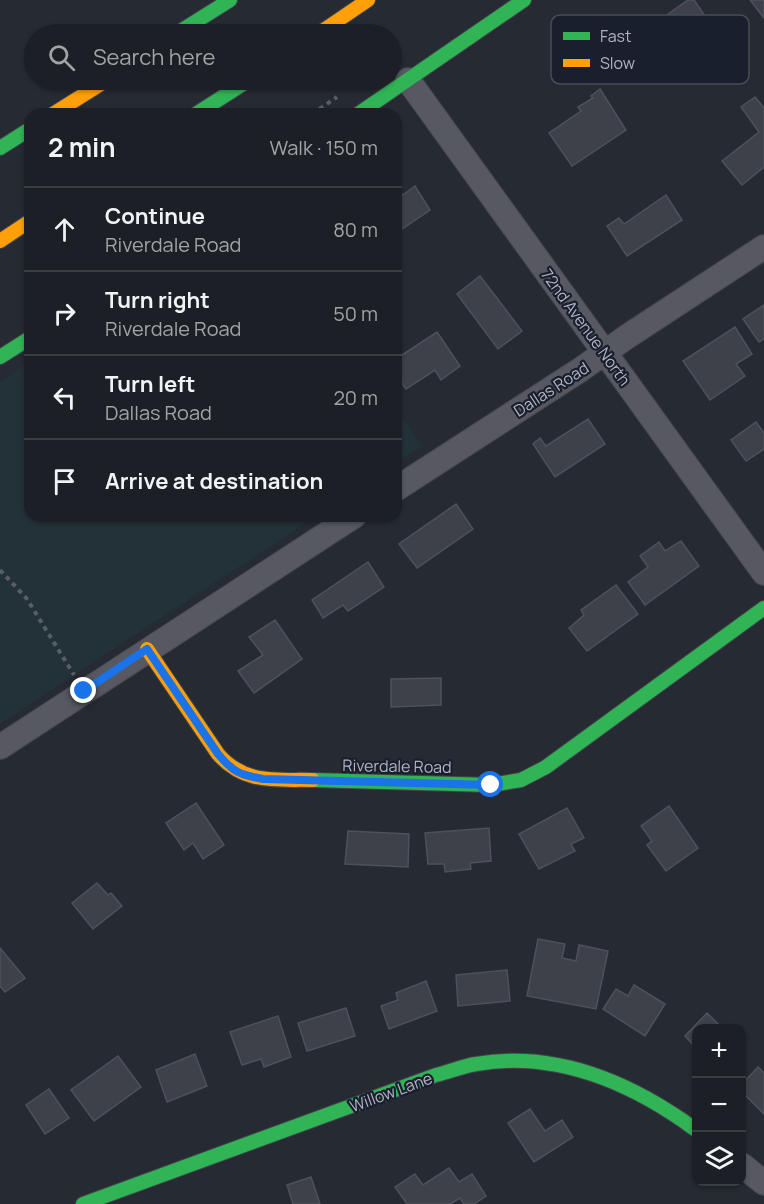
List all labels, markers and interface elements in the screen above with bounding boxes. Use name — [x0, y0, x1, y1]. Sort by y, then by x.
legend — [551, 15, 749, 84]
search box — [24, 24, 402, 90]
text: Fast — [600, 25, 631, 47]
icon: search — [45, 41, 78, 74]
text: Search here — [93, 42, 215, 72]
text: Slow — [600, 52, 635, 74]
text: 2 min — [48, 129, 116, 165]
text: Walk · 150 m — [269, 134, 378, 161]
text: Continue — [105, 201, 205, 231]
icon: ahead — [48, 213, 81, 246]
text: 80 m — [333, 216, 378, 243]
text: Riverdale Road — [105, 231, 241, 258]
street label: 72nd Avenue North — [536, 264, 636, 390]
text: Turn right — [105, 285, 210, 315]
icon: right — [48, 297, 81, 330]
text: 50 m — [333, 300, 378, 327]
text: Riverdale Road — [105, 315, 241, 342]
street label: Dallas Road — [509, 356, 593, 422]
text: Turn left — [105, 369, 195, 399]
icon: left — [48, 381, 81, 414]
text: 20 m — [333, 384, 378, 411]
text: Dallas Road — [105, 399, 212, 426]
icon: arrive — [48, 465, 81, 498]
text: Arrive at destination — [105, 466, 323, 496]
route end — [70, 677, 96, 703]
street label: Riverdale Road — [342, 754, 452, 778]
route start — [477, 771, 503, 797]
map controls — [692, 1024, 746, 1186]
button: + — [692, 1024, 746, 1078]
street label: Willow Lane — [347, 1067, 435, 1117]
button: − — [692, 1078, 746, 1132]
button: layers — [692, 1132, 746, 1186]

